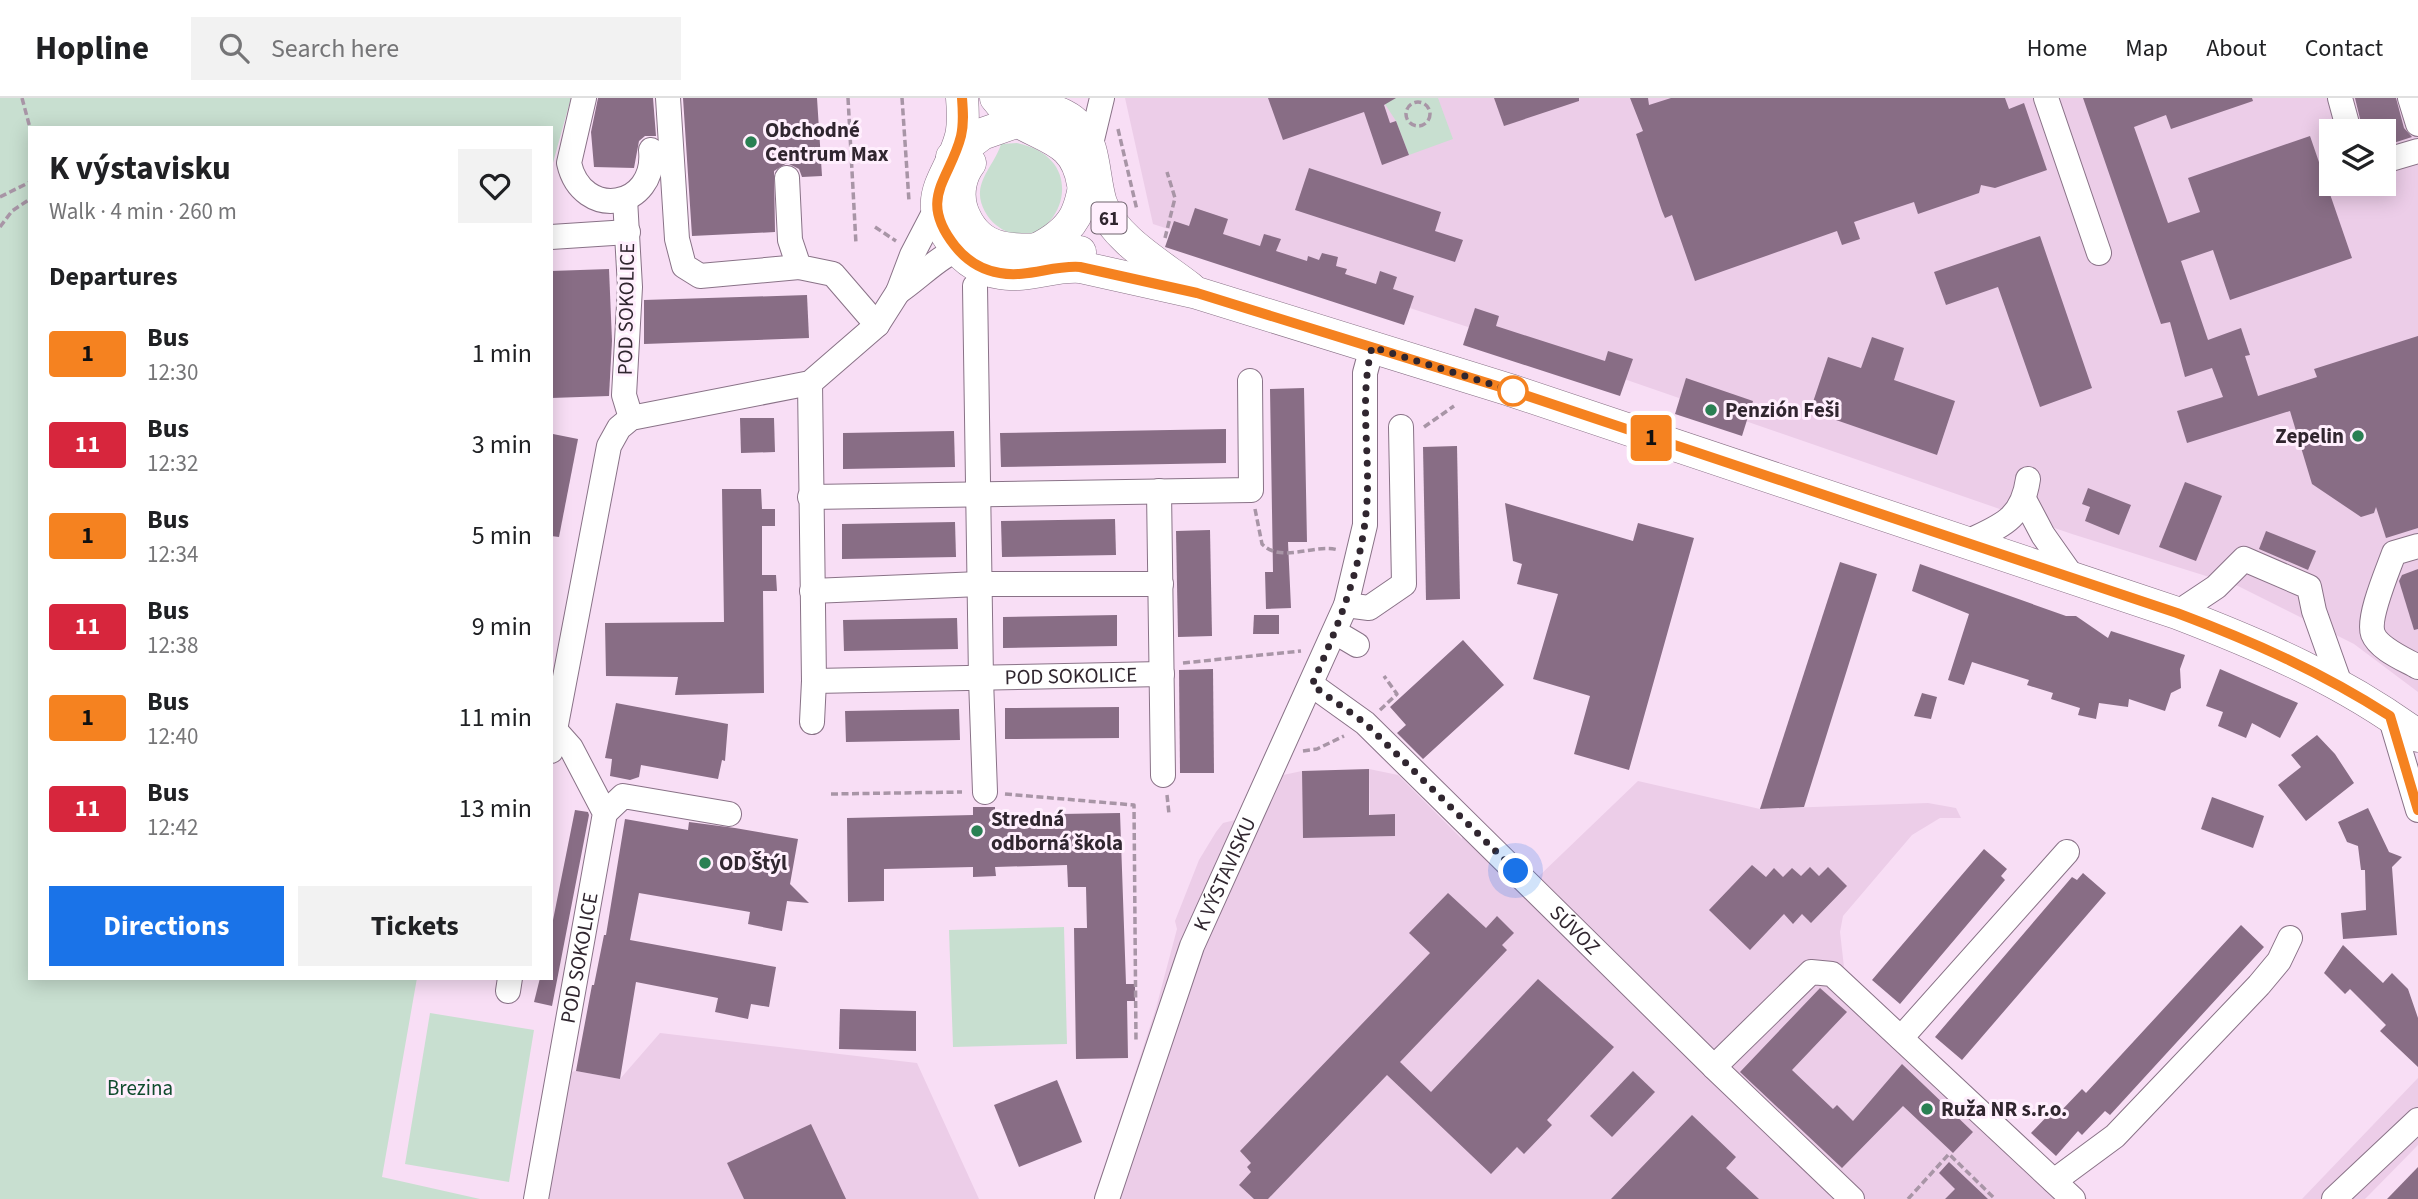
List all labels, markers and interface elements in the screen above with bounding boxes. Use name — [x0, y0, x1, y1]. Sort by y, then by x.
search box — [191, 17, 681, 80]
text: Hopline — [35, 25, 149, 72]
icon: search — [215, 29, 253, 67]
text: Search here — [271, 30, 399, 67]
text: Home — [2027, 31, 2087, 66]
text: Map — [2125, 31, 2168, 66]
text: About — [2206, 31, 2267, 66]
text: Contact — [2305, 31, 2383, 66]
place label: Obchodné Centrum Max — [765, 115, 889, 169]
map controls — [2319, 119, 2396, 196]
button: layers — [2319, 119, 2396, 196]
marker: Obchodné Centrum Max — [743, 134, 759, 150]
text: K výstavisku — [49, 145, 231, 192]
button: heart — [458, 149, 532, 223]
text: Walk · 4 min · 260 m — [49, 195, 237, 228]
road number: 61 — [1092, 202, 1126, 234]
street label: POD SOKOLICE — [610, 242, 642, 376]
text: Departures — [49, 258, 177, 295]
text: Bus — [147, 319, 189, 356]
text: 1 min — [472, 335, 532, 372]
text: 1 — [81, 336, 94, 371]
text: 12:30 — [147, 356, 198, 389]
unlabelled marker — [1498, 376, 1528, 406]
place label: Penzión Feši — [1725, 395, 1840, 425]
marker: Penzión Feši — [1703, 402, 1719, 418]
text: Bus — [147, 410, 189, 447]
line badge: 1 — [1628, 415, 1674, 461]
text: 1 — [1645, 420, 1657, 455]
place label: Zepelin — [2275, 421, 2344, 451]
text: 3 min — [472, 426, 532, 463]
text: 11 — [75, 427, 100, 462]
marker: Zepelin — [2350, 428, 2366, 444]
text: 12:32 — [147, 447, 198, 480]
text: Bus — [147, 501, 189, 538]
text: 5 min — [472, 517, 532, 554]
text: 1 — [81, 518, 94, 553]
text: 12:34 — [147, 538, 198, 571]
text: Bus — [147, 592, 189, 629]
text: 9 min — [472, 608, 532, 645]
text: 11 — [75, 609, 100, 644]
text: 12:38 — [147, 629, 198, 662]
street label: POD SOKOLICE — [1004, 660, 1138, 692]
text: Bus — [147, 683, 189, 720]
text: 11 min — [459, 699, 532, 736]
text: 1 — [81, 700, 94, 735]
text: 12:40 — [147, 720, 198, 753]
text: Bus — [147, 774, 189, 811]
text: 13 min — [459, 790, 532, 827]
text: 11 — [75, 791, 100, 826]
place label: Stredná odborná škola — [991, 804, 1123, 858]
text: 12:42 — [147, 811, 198, 844]
street label: K VÝSTAVISKU — [1186, 812, 1263, 936]
marker: Stredná odborná škola — [969, 823, 985, 839]
place label: OD Štýl — [719, 848, 787, 878]
your location — [1498, 853, 1533, 888]
marker: OD Štýl — [697, 855, 713, 871]
button: Directions — [49, 886, 284, 966]
button: Tickets — [298, 886, 532, 966]
street label: POD SOKOLICE — [553, 890, 606, 1026]
street label: SÚVOZ — [1543, 898, 1607, 962]
park label: Brezina — [107, 1073, 173, 1103]
place label: Ruža NR s.r.o. — [1941, 1094, 2067, 1124]
marker: Ruža NR s.r.o. — [1919, 1101, 1935, 1117]

